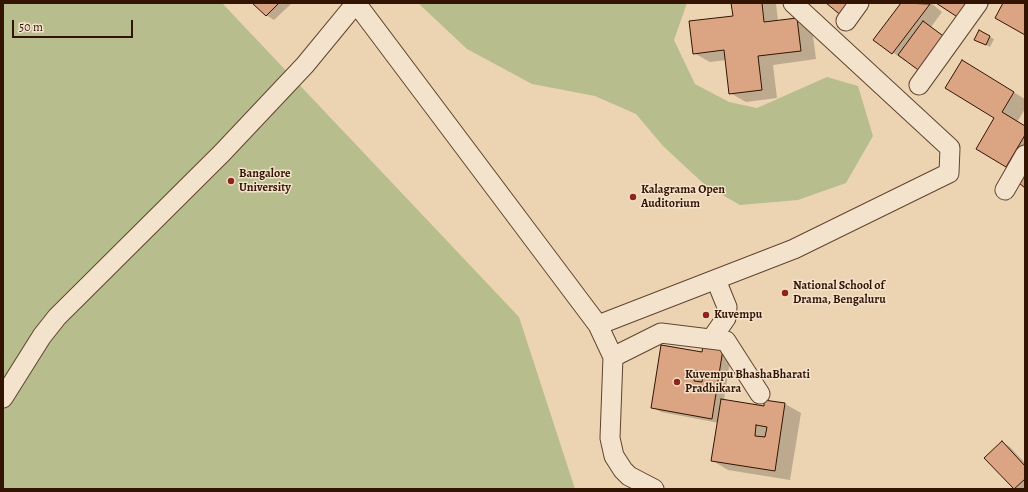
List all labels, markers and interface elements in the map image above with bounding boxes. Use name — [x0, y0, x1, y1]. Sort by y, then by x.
scale bar — [14, 12, 135, 38]
text: 50 m — [19, 19, 43, 35]
place label: Bangalore University — [239, 167, 291, 195]
marker: Bangalore University — [226, 176, 236, 186]
place label: Kalagrama Open Auditorium — [641, 183, 725, 211]
marker: Kalagrama Open Auditorium — [628, 192, 638, 202]
place label: National School of Drama, Bengaluru — [793, 279, 886, 307]
marker: National School of Drama, Bengaluru — [780, 288, 790, 298]
place label: Kuvempu — [714, 308, 762, 322]
marker: Kuvempu — [701, 310, 711, 320]
place label: Kuvempu BhashaBharati Pradhikara — [685, 368, 810, 396]
marker: Kuvempu BhashaBharati Pradhikara — [672, 377, 682, 387]

